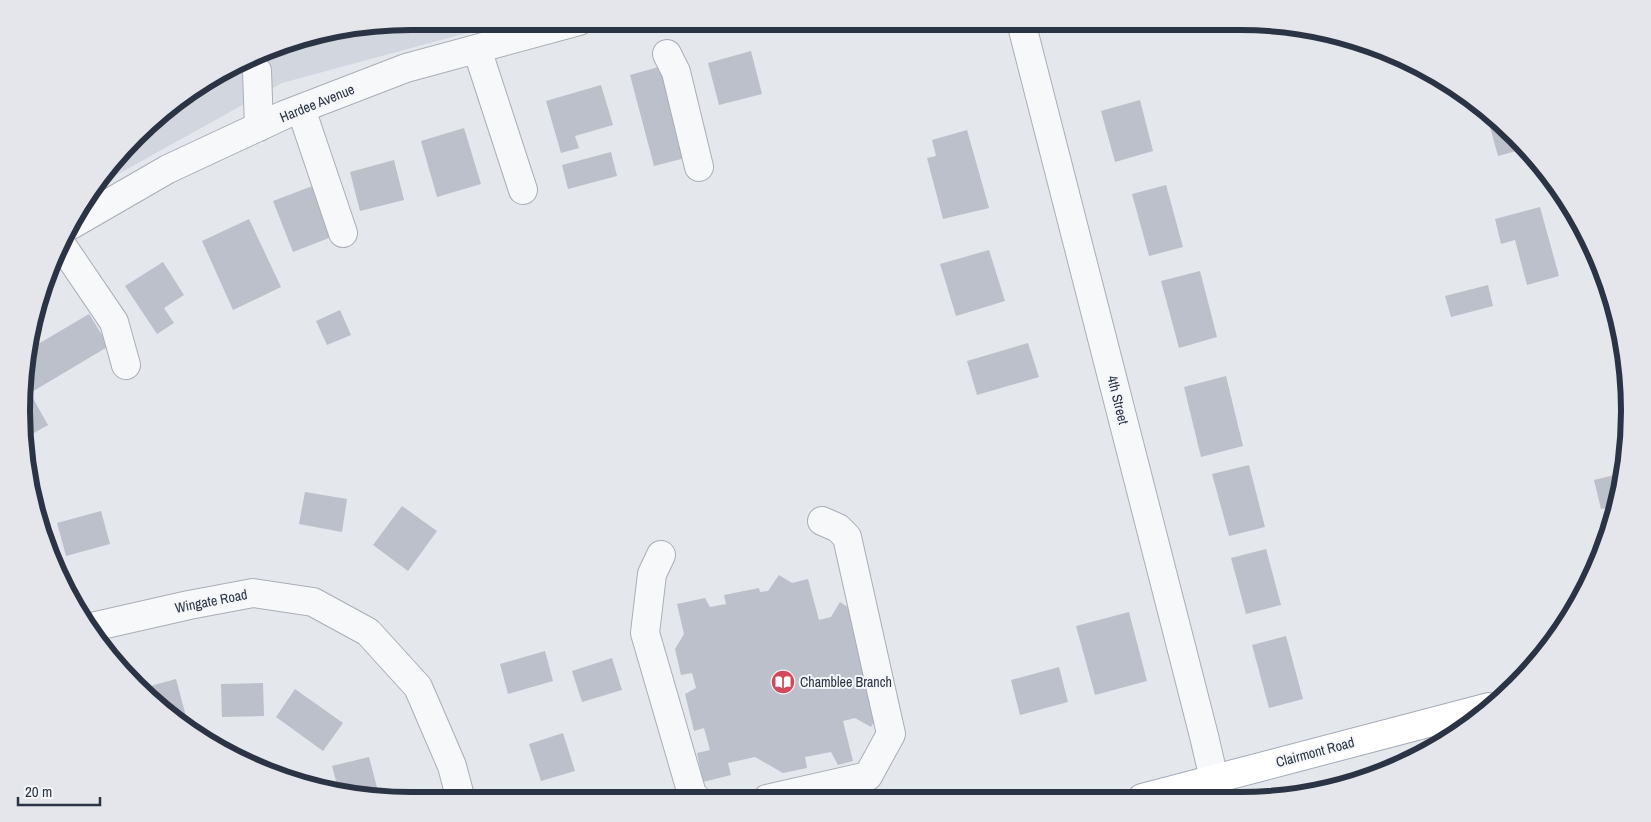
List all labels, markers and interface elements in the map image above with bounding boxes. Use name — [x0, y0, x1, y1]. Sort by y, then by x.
street label: Hardee Avenue — [277, 80, 357, 126]
street label: 4th Street — [1103, 374, 1133, 426]
street label: Wingate Road — [173, 585, 249, 617]
library icon: Chamblee Branch — [770, 669, 796, 695]
place label: Chamblee Branch — [800, 673, 892, 691]
street label: Clairmont Road — [1274, 733, 1356, 771]
scale bar — [18, 774, 100, 806]
text: 20 m — [25, 781, 52, 802]

